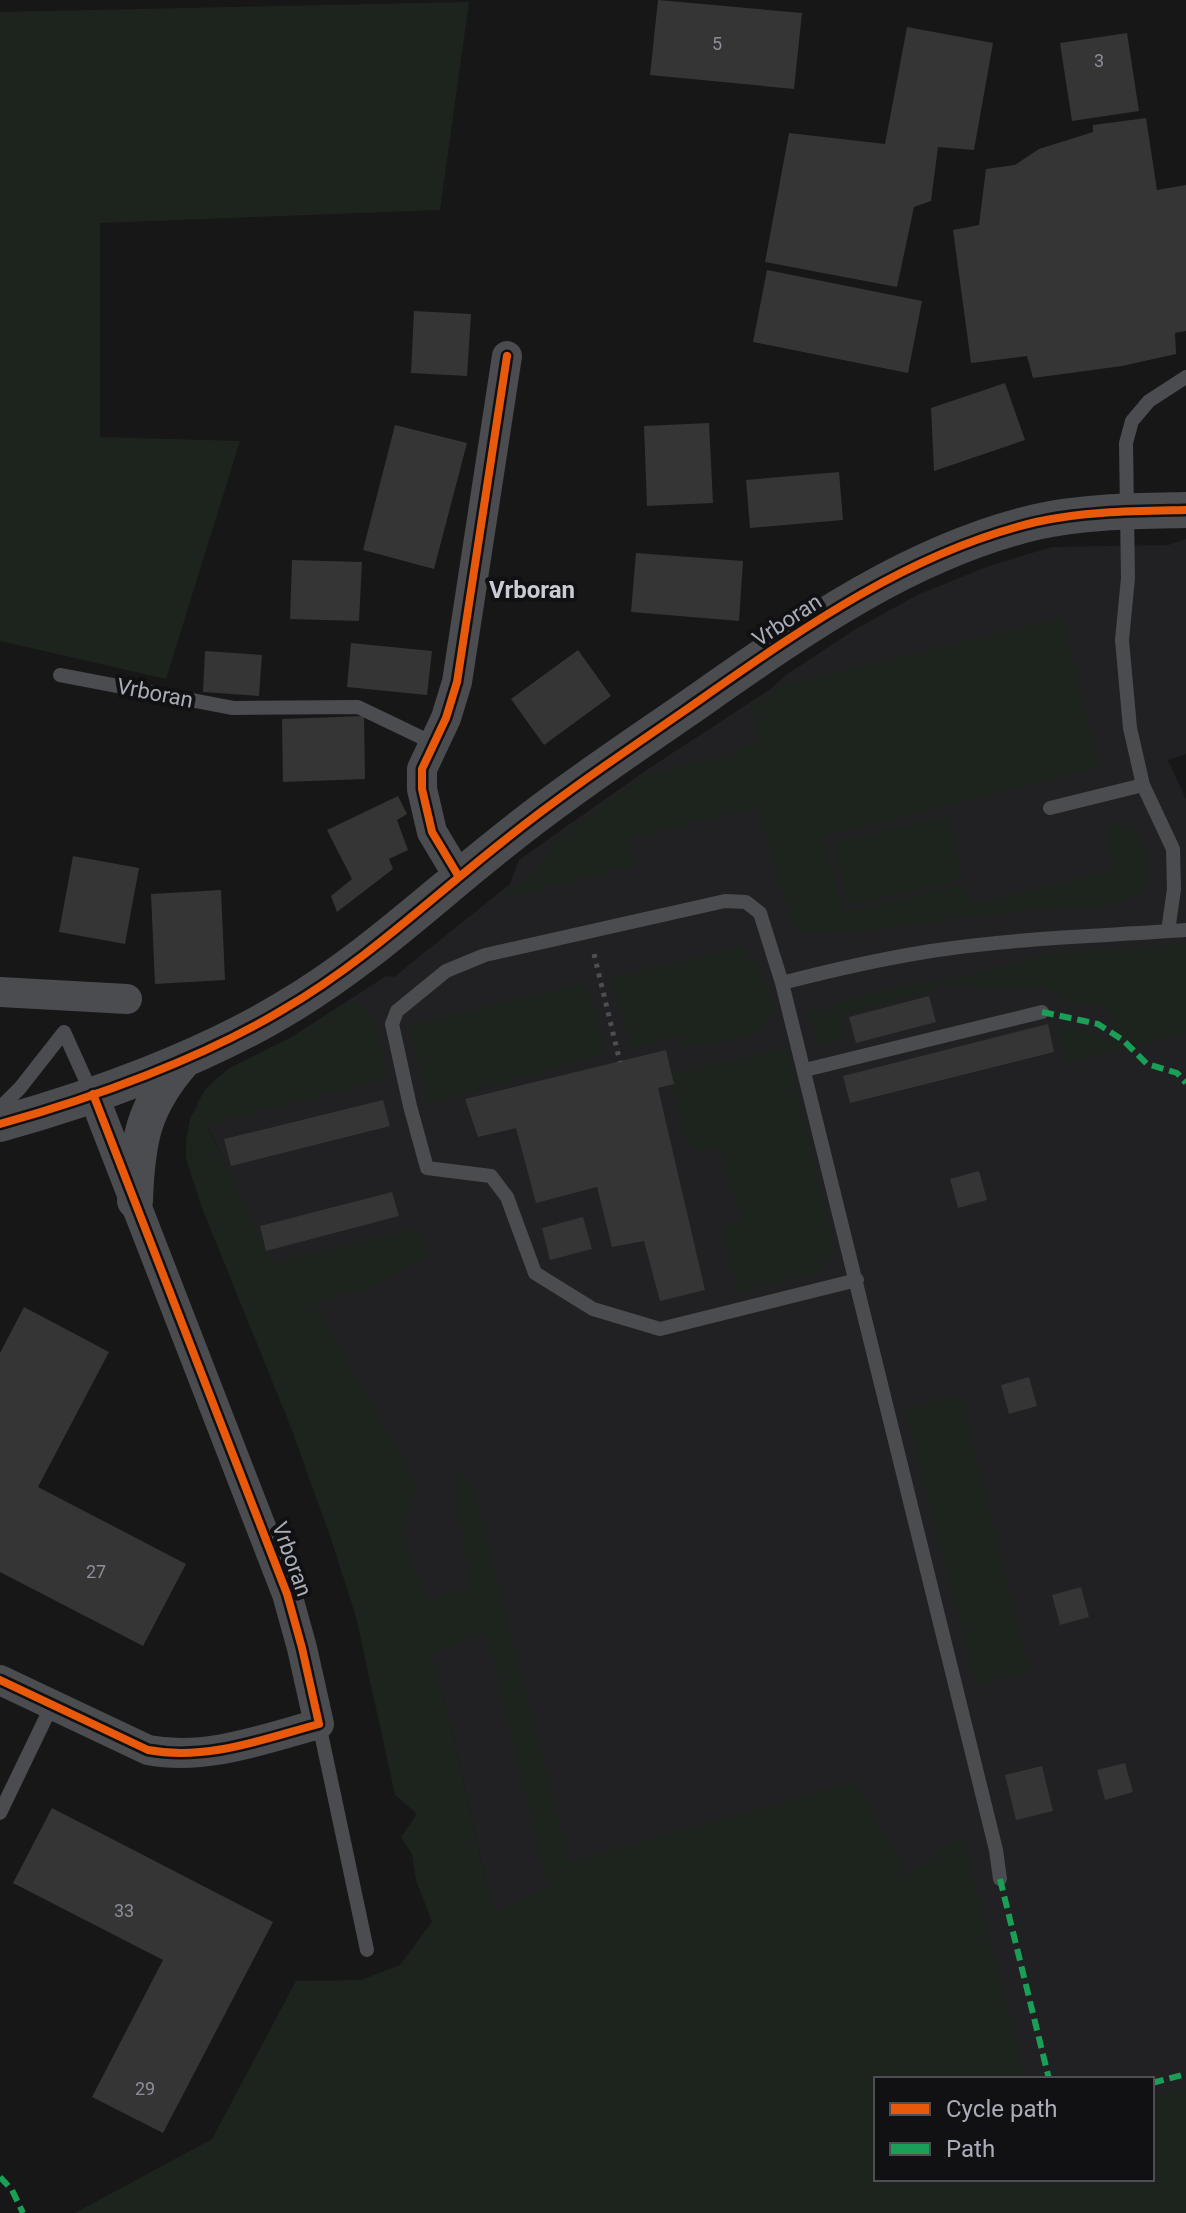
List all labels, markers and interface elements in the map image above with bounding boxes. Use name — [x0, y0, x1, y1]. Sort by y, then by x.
house number: 5 — [712, 33, 722, 54]
house number: 3 — [1094, 50, 1104, 71]
district label: Vrboran — [489, 576, 575, 604]
street label: Vrboran — [748, 588, 826, 652]
street label: Vrboran — [115, 673, 195, 713]
street label: Vrboran — [267, 1518, 317, 1600]
house number: 27 — [86, 1561, 106, 1582]
house number: 33 — [114, 1900, 134, 1921]
legend — [874, 2077, 1154, 2181]
house number: 29 — [135, 2078, 155, 2099]
text: Cycle path — [946, 2095, 1058, 2123]
text: Path — [946, 2135, 995, 2163]

